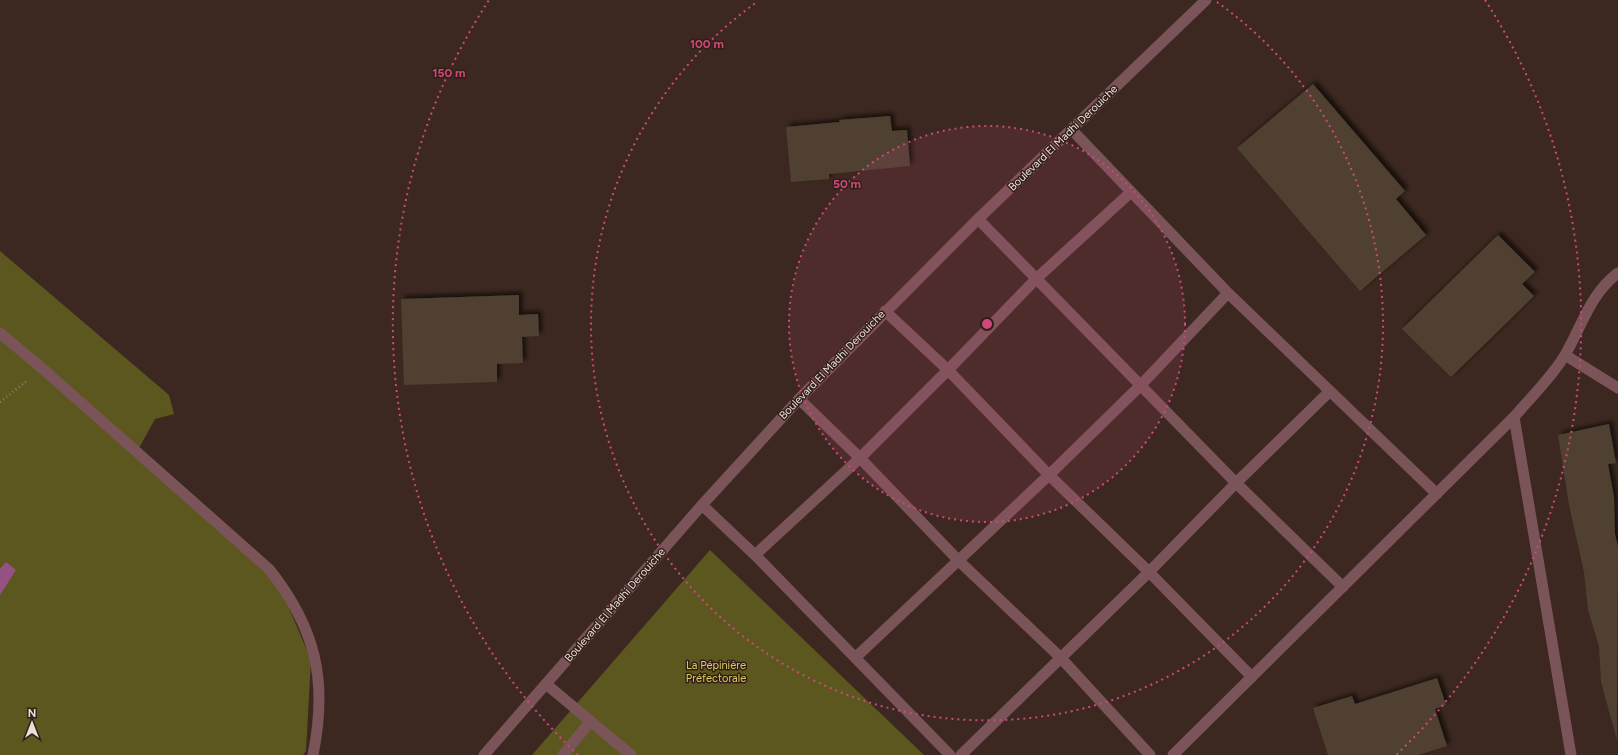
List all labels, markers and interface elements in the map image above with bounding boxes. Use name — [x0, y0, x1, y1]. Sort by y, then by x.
text: 100 m — [690, 37, 724, 51]
text: 150 m — [432, 66, 466, 80]
street label: Boulevard El Madhi Derouiche — [1006, 82, 1120, 194]
text: 50 m — [833, 177, 861, 191]
street label: Boulevard El Madhi Derouiche — [776, 308, 888, 422]
centre of rings — [980, 317, 994, 331]
street label: Boulevard El Madhi Derouiche — [562, 545, 668, 665]
park label: La Pépinière Préfectorale — [686, 659, 746, 685]
north arrow — [12, 703, 52, 743]
text: N — [28, 707, 36, 720]

